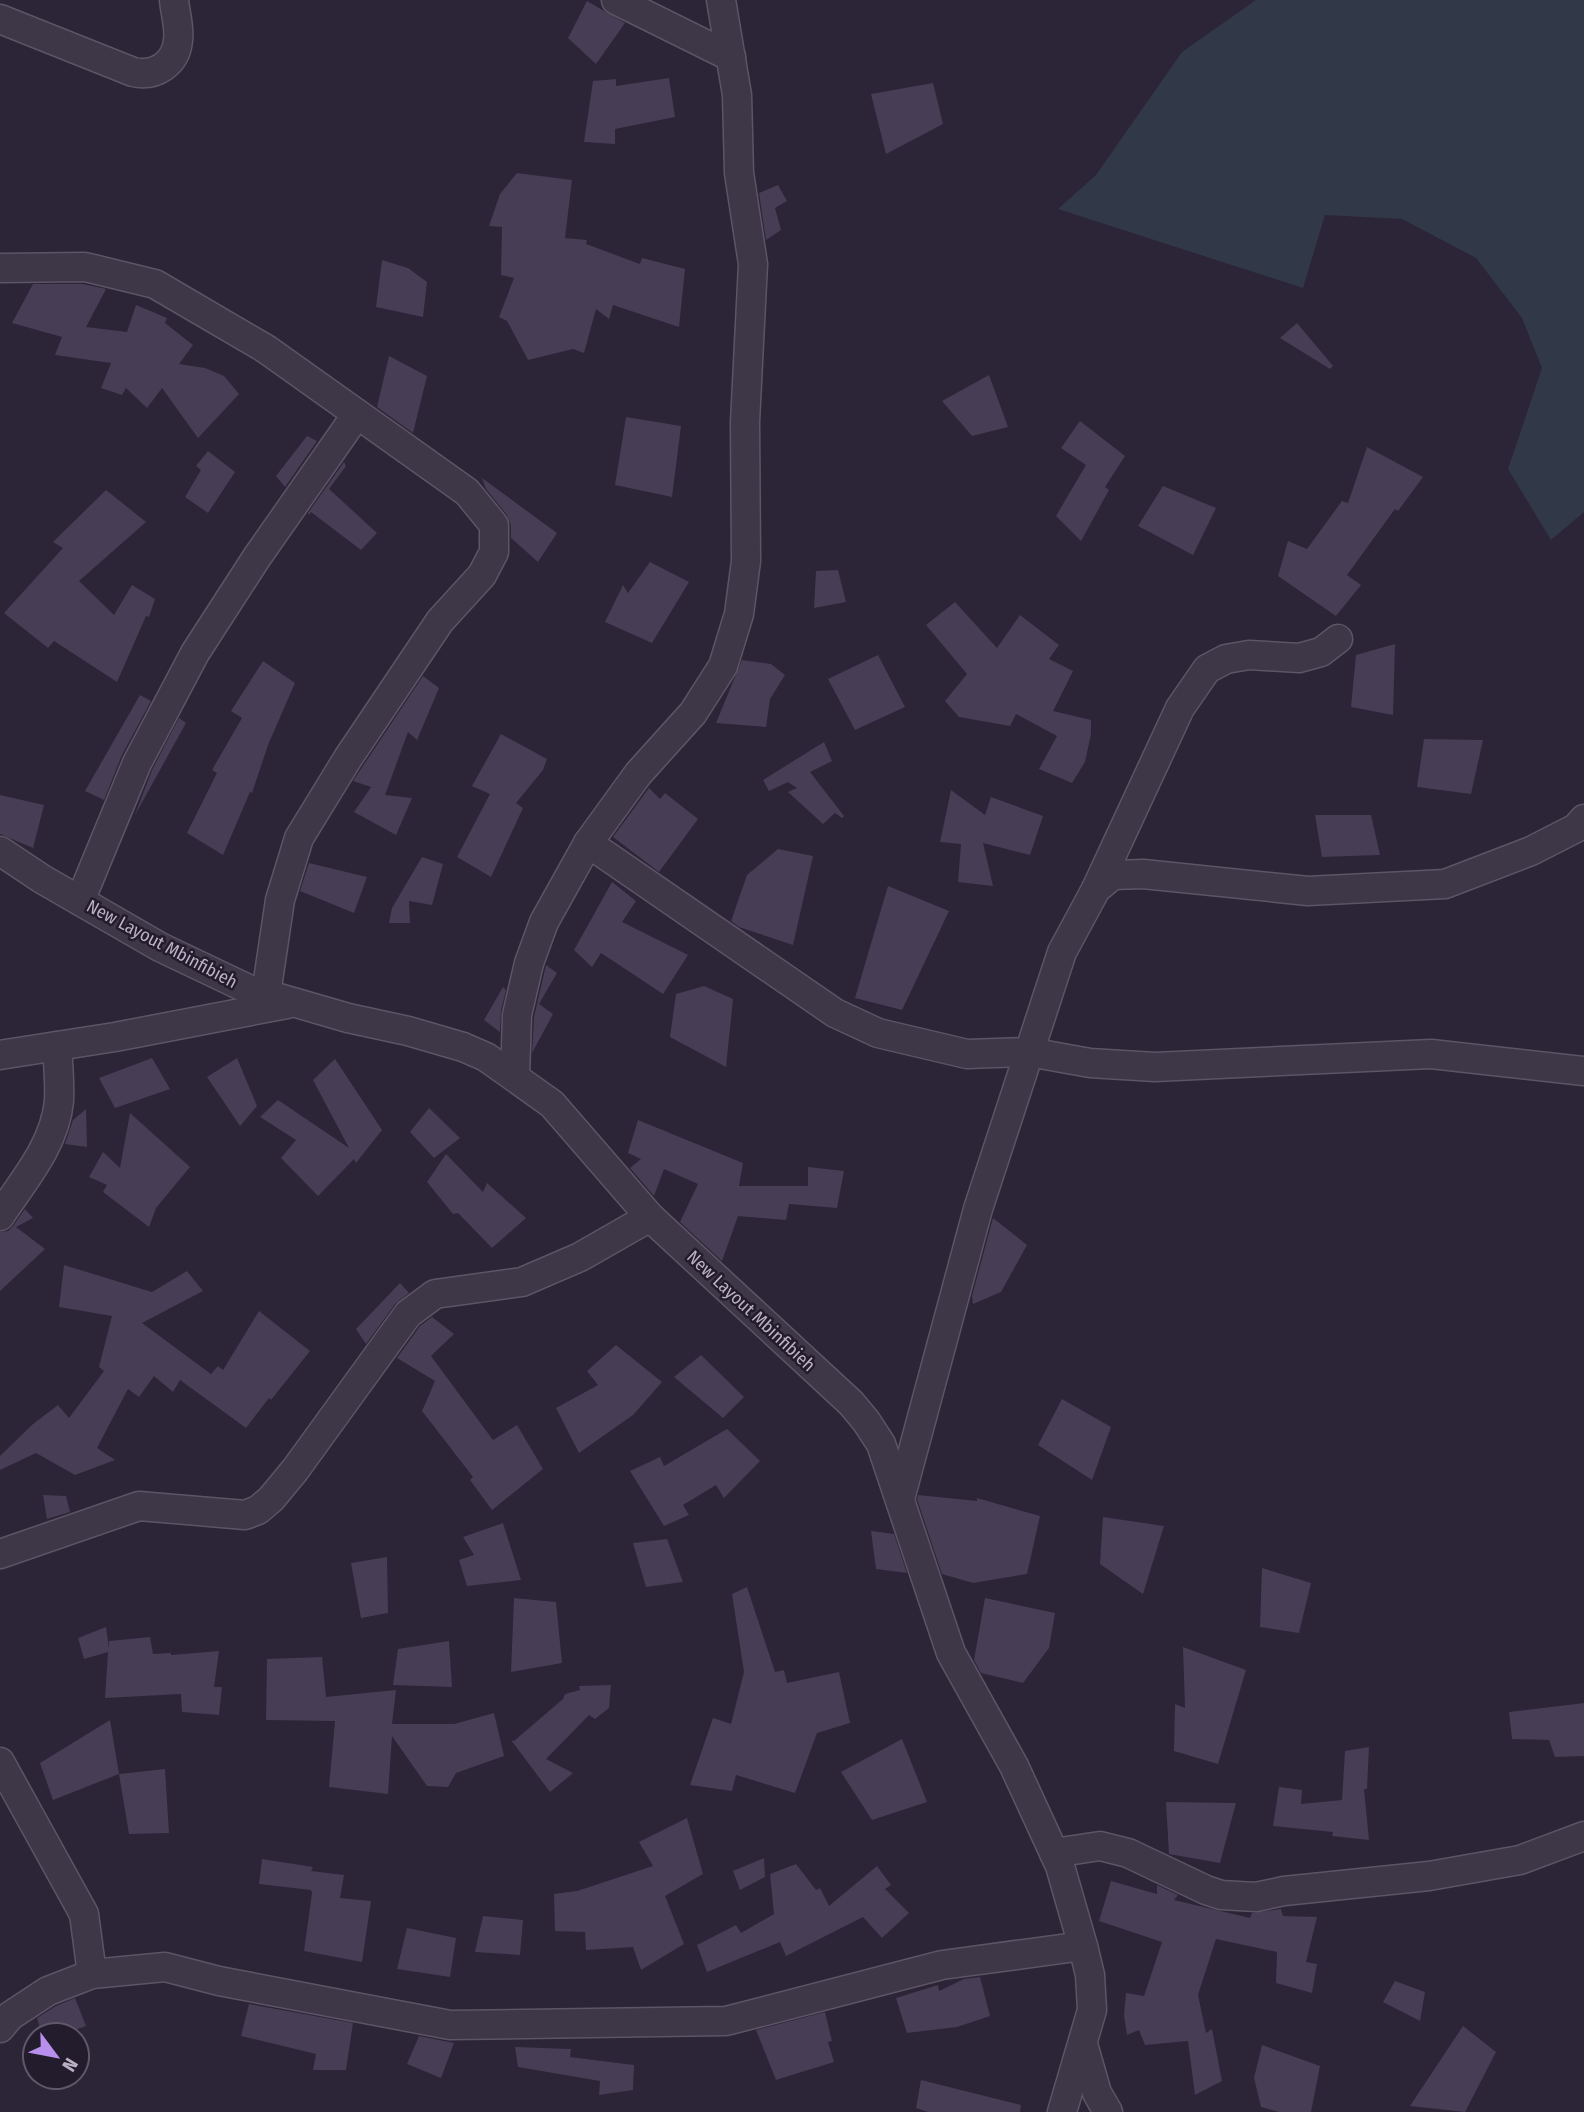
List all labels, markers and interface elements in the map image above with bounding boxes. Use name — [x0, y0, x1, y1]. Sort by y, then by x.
street label: New Layout Mbinfibieh — [83, 895, 241, 993]
street label: New Layout Mbinfibieh — [682, 1246, 820, 1376]
north arrow — [21, 2021, 91, 2091]
text: N — [57, 2054, 83, 2076]

